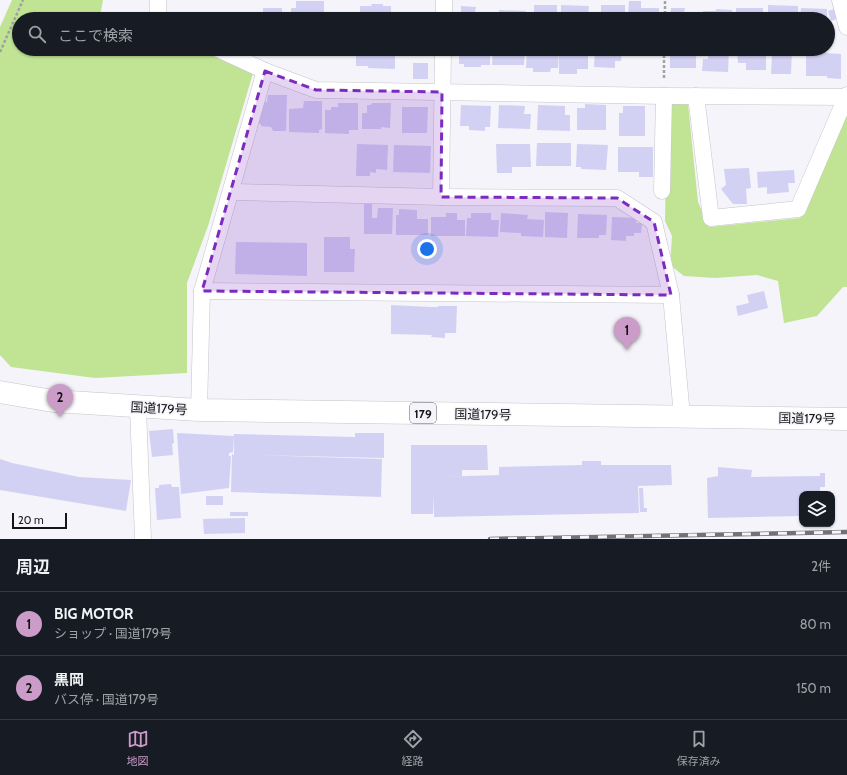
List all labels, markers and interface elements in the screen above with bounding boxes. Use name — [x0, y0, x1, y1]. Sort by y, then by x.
search box — [12, 12, 835, 56]
icon: search — [26, 23, 48, 45]
text: ここで検索 — [58, 27, 133, 45]
your location — [417, 239, 437, 259]
pin: 1 — [614, 317, 640, 350]
pin: 2 — [47, 384, 73, 417]
street label: 国道179号 — [130, 399, 188, 417]
road number: 179 — [410, 403, 436, 423]
street label: 国道179号 — [454, 406, 512, 422]
street label: 国道179号 — [778, 410, 836, 426]
map controls — [799, 491, 835, 527]
button: layers — [799, 491, 835, 527]
scale bar — [12, 511, 67, 530]
text: 20 m — [18, 513, 44, 527]
text: 周辺 — [16, 557, 50, 577]
text: 2件 — [811, 558, 831, 574]
text: BIG MOTOR — [54, 605, 133, 623]
text: 1 — [27, 616, 31, 632]
text: 80 m — [800, 616, 831, 632]
text: ショップ · 国道179号 — [54, 625, 172, 641]
text: 黒岡 — [54, 671, 84, 689]
text: 2 — [26, 680, 32, 696]
text: 150 m — [796, 680, 831, 696]
text: バス停 · 国道179号 — [54, 691, 159, 707]
tab: 地図 — [127, 728, 149, 768]
tab: 経路 — [402, 728, 424, 768]
tab: 保存済み — [677, 728, 721, 768]

